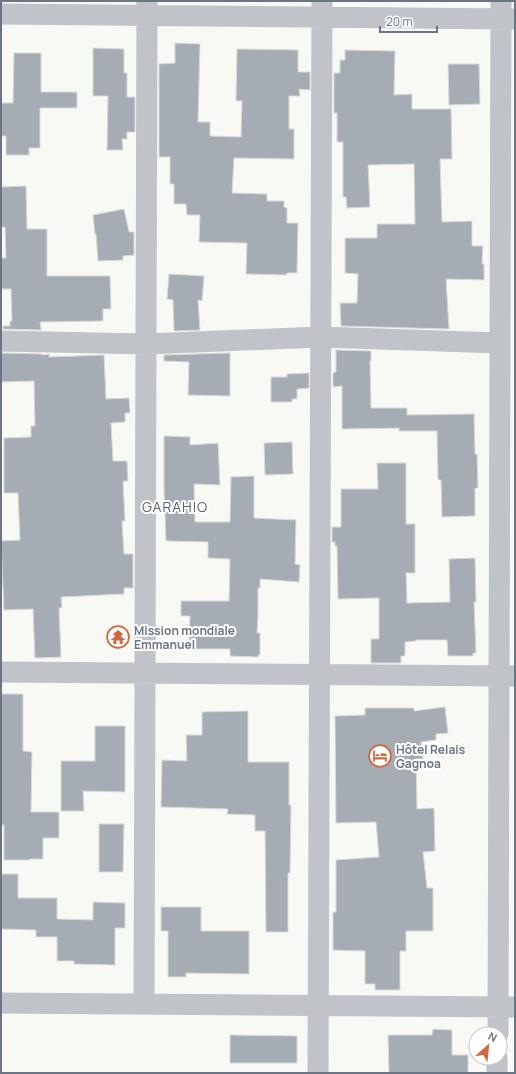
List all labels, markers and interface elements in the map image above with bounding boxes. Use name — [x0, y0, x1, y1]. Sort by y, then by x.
scale bar — [380, 8, 437, 34]
text: 20 m — [386, 13, 413, 30]
district label: GARAHIO — [142, 497, 208, 516]
place label: Mission mondiale Emmanuel — [134, 622, 235, 653]
temple icon: Mission mondiale Emmanuel — [105, 624, 131, 650]
place label: Hôtel Relais Gagnoa — [396, 741, 466, 772]
hotel icon: Hôtel Relais Gagnoa — [367, 743, 393, 769]
north arrow — [468, 1026, 508, 1066]
text: N — [486, 1028, 500, 1045]

